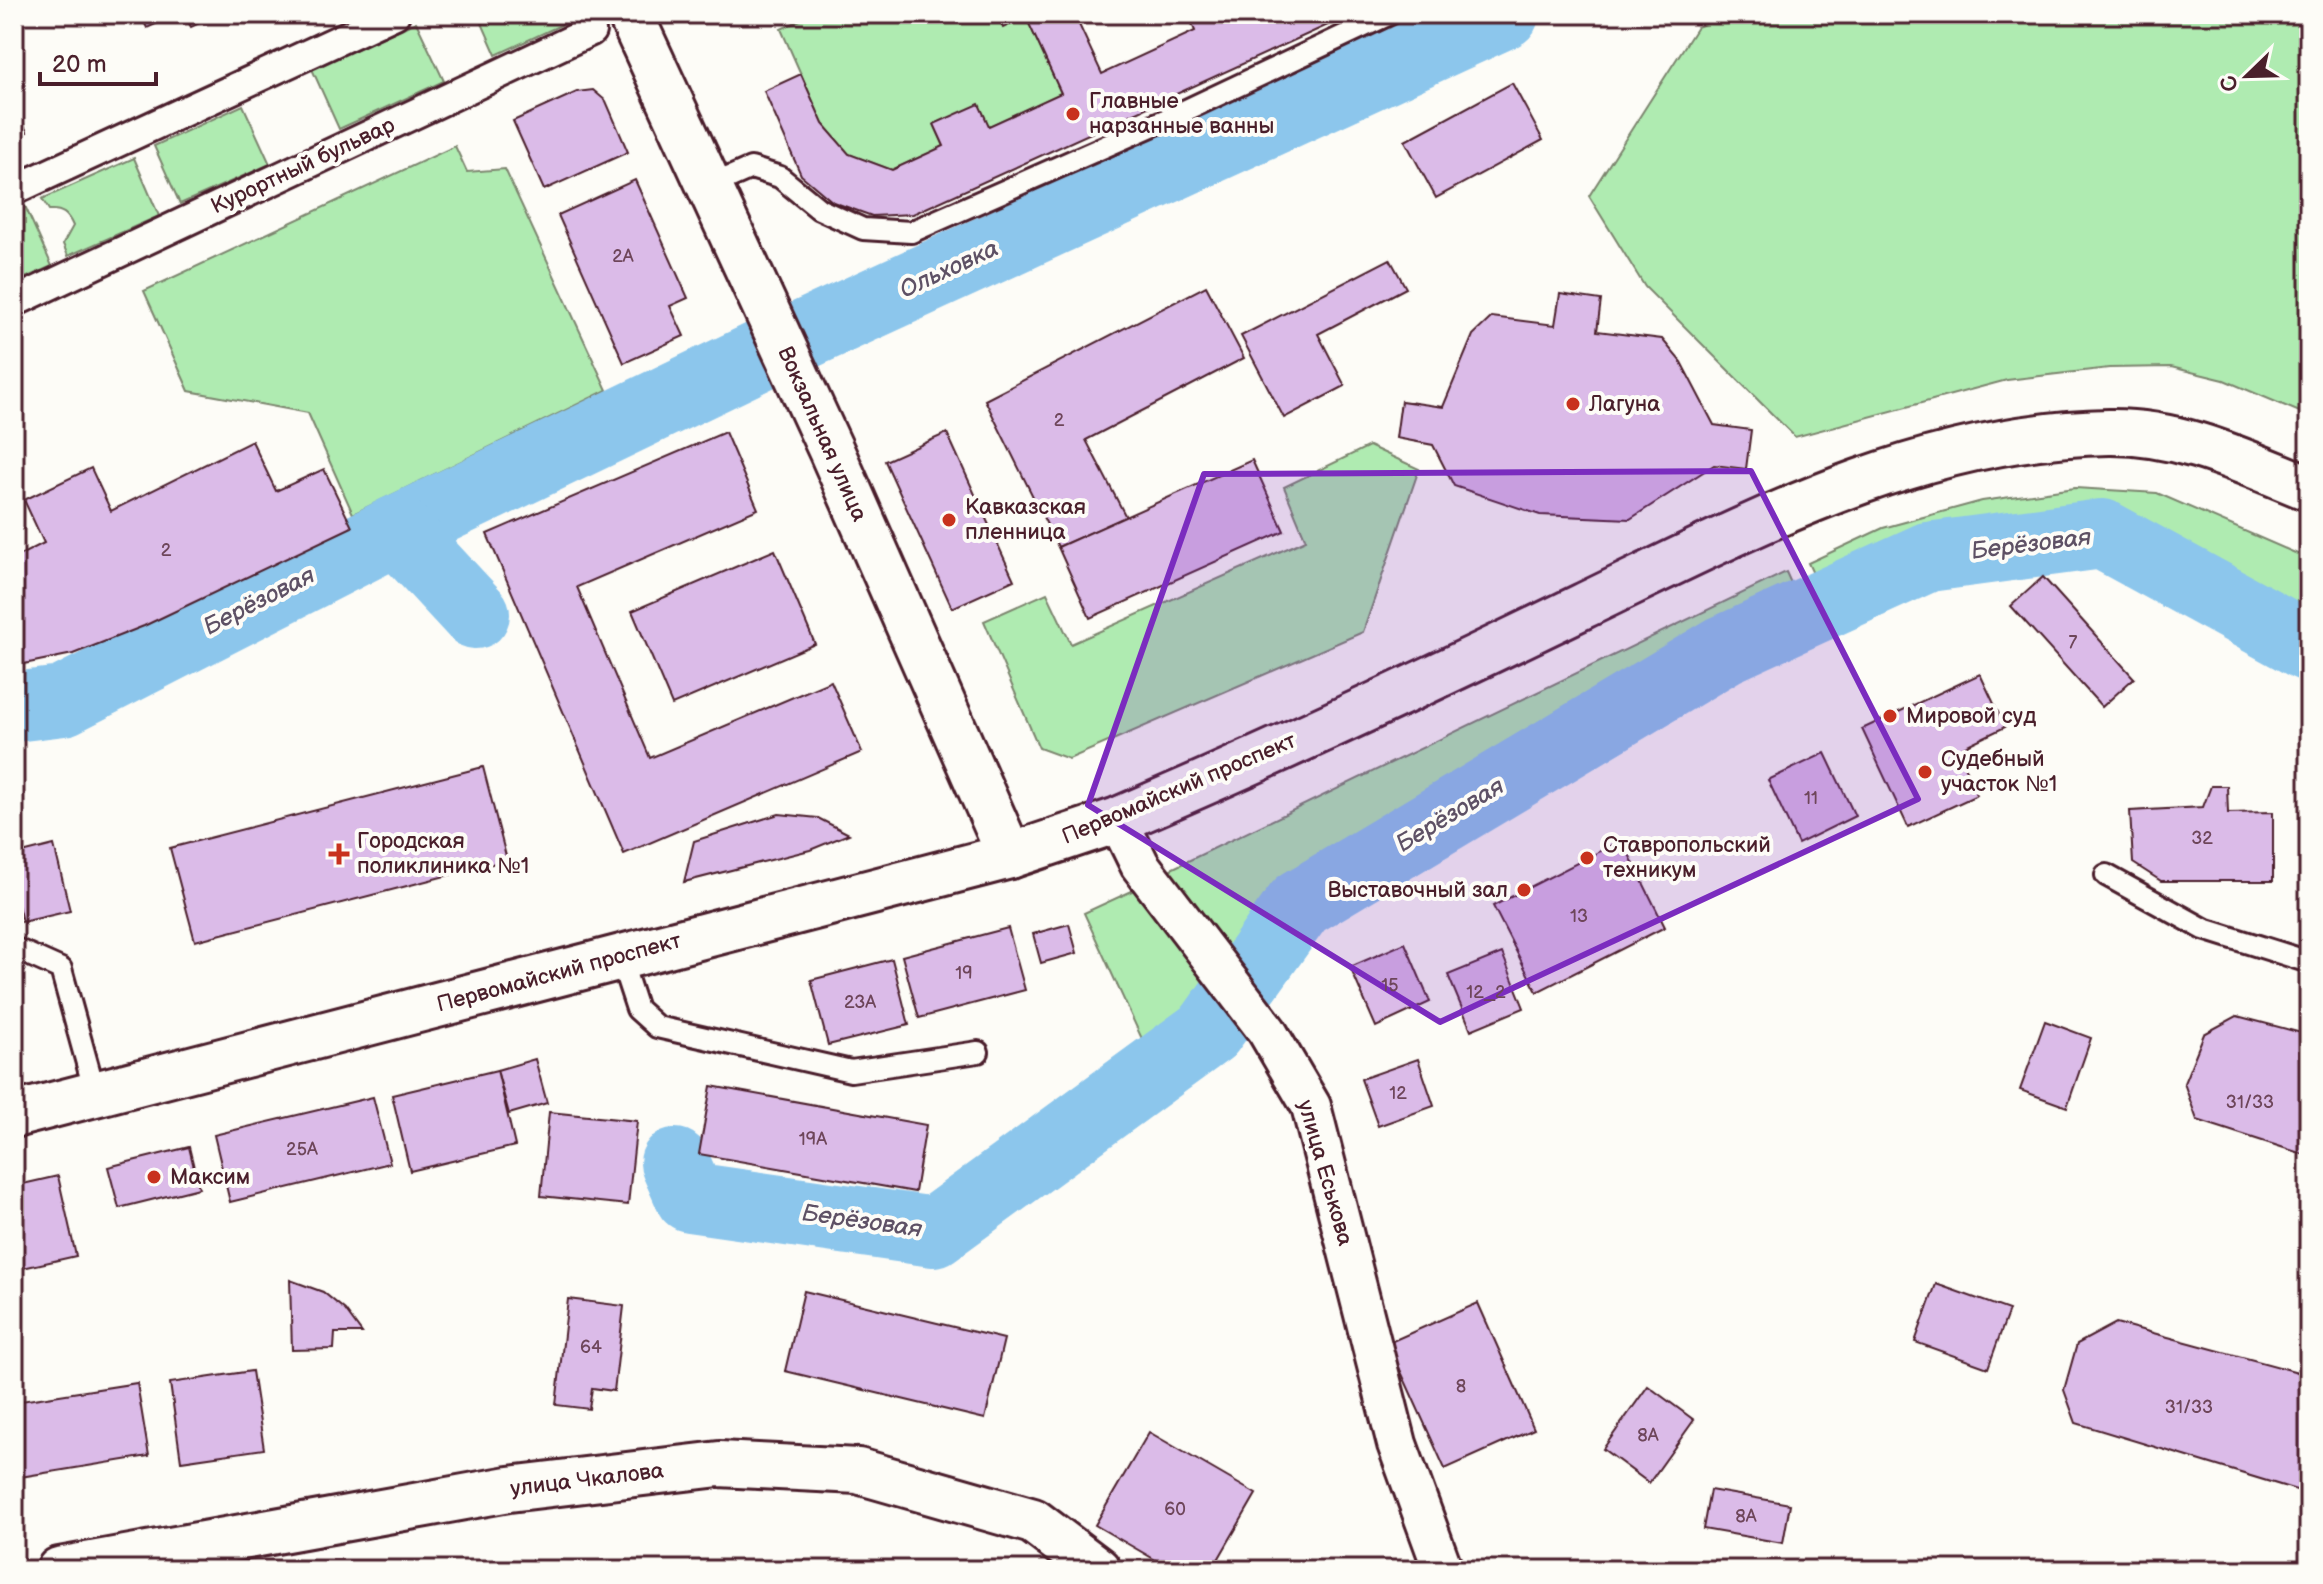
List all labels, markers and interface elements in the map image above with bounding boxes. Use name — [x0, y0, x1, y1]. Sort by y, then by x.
scale bar — [40, 36, 156, 86]
north arrow — [2207, 36, 2287, 116]
text: 20 m — [52, 50, 107, 79]
text: С — [2215, 71, 2245, 96]
place label: Главные нарзанные ванны — [1089, 88, 1274, 140]
marker: Главные нарзанные ванны — [1064, 105, 1082, 123]
street label: Курортный бульвар — [207, 111, 400, 220]
water label: Ольховка — [895, 234, 1003, 304]
house number: 2А — [612, 246, 634, 267]
street label: Вокзальная улица — [771, 342, 873, 526]
place label: Лагуна — [1588, 391, 1660, 418]
marker: Лагуна — [1564, 395, 1582, 413]
house number: 2 — [1054, 410, 1065, 431]
place label: Кавказская пленница — [965, 494, 1086, 546]
marker: Кавказская пленница — [940, 511, 958, 529]
water label: Берёзовая — [1969, 522, 2093, 566]
house number: 2 — [161, 540, 172, 561]
water label: Берёзовая — [199, 560, 320, 641]
house number: 7 — [2069, 632, 2078, 653]
place label: Мировой суд — [1906, 703, 2036, 730]
marker: Мировой суд — [1881, 707, 1899, 725]
street label: Первомайский проспект — [1058, 727, 1301, 851]
place label: Судебный участок №1 — [1941, 746, 2057, 798]
marker: Судебный участок №1 — [1916, 763, 1934, 781]
water label: Берёзовая — [1391, 771, 1510, 859]
house number: 11 — [1804, 788, 1818, 809]
place label: Городская поликлиника №1 — [357, 828, 529, 880]
house number: 32 — [2191, 828, 2213, 849]
place label: Ставропольский техникум — [1603, 832, 1771, 884]
marker: Городская поликлиника №1 — [328, 843, 350, 865]
marker: Ставропольский техникум — [1578, 849, 1596, 867]
place label: Выставочный зал — [1327, 877, 1508, 904]
marker: Выставочный зал — [1515, 881, 1533, 899]
house number: 13 — [1570, 906, 1588, 927]
street label: Первомайский проспект — [434, 927, 685, 1019]
house number: 19 — [955, 963, 973, 984]
house number: 15 — [1381, 975, 1399, 996]
house number: 12_2 — [1466, 982, 1506, 1003]
house number: 23А — [844, 992, 876, 1013]
house number: 12 — [1389, 1083, 1407, 1104]
house number: 31/33 — [2226, 1092, 2274, 1113]
street label: улица Еськова — [1291, 1097, 1359, 1249]
house number: 19А — [799, 1129, 827, 1150]
house number: 25А — [286, 1139, 318, 1160]
place label: Максим — [170, 1164, 250, 1191]
marker: Максим — [145, 1168, 163, 1186]
water label: Берёзовая — [800, 1198, 925, 1244]
house number: 64 — [580, 1337, 602, 1358]
house number: 8 — [1456, 1376, 1466, 1397]
house number: 31/33 — [2165, 1397, 2213, 1418]
house number: 8А — [1637, 1425, 1659, 1446]
street label: улица Чкалова — [509, 1457, 665, 1503]
house number: 60 — [1164, 1499, 1186, 1520]
house number: 8А — [1735, 1506, 1757, 1527]

